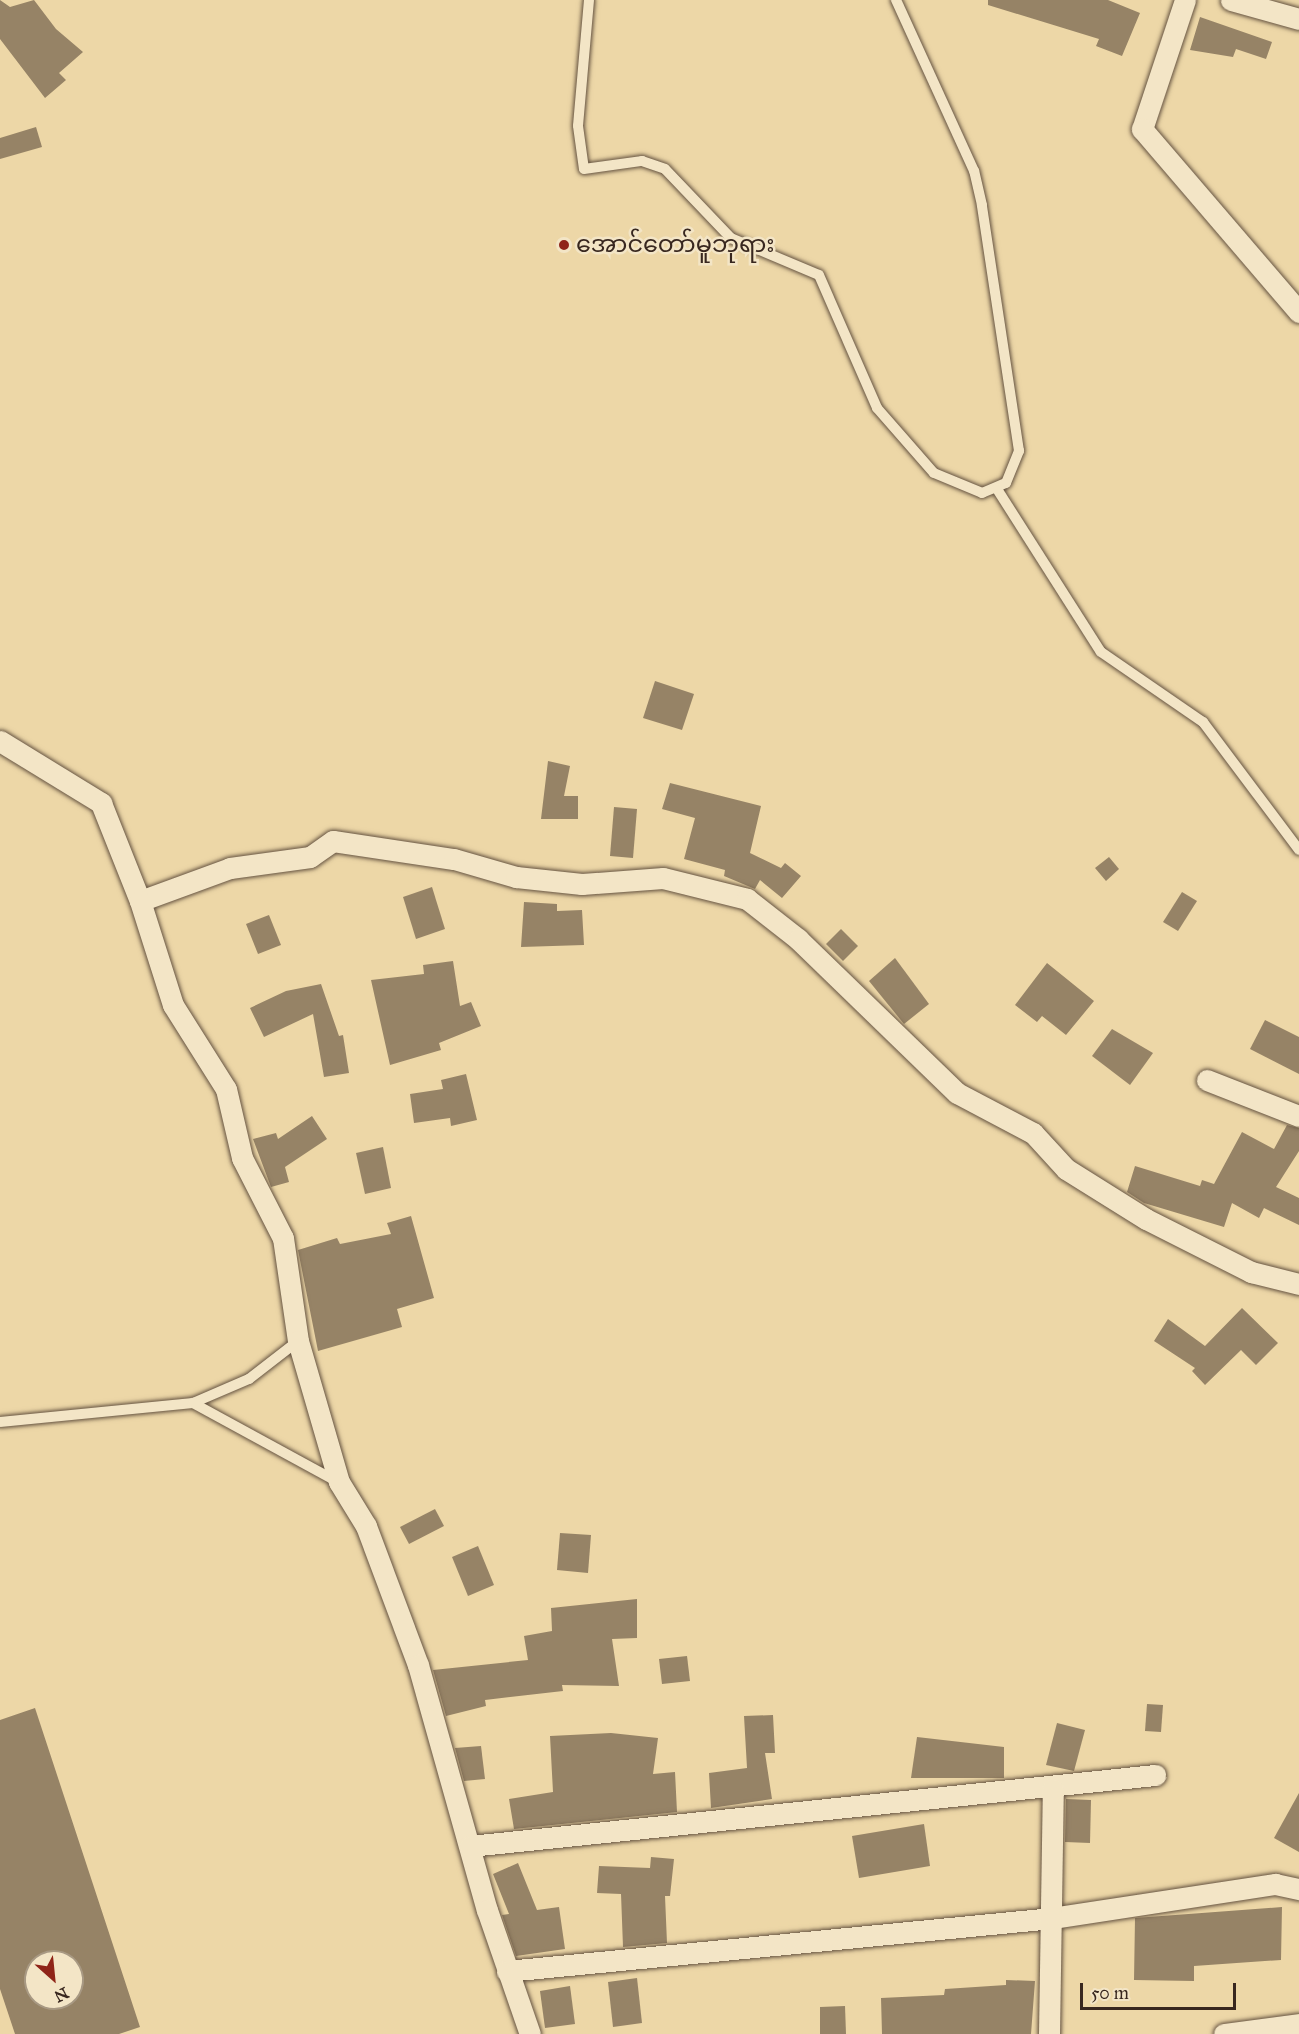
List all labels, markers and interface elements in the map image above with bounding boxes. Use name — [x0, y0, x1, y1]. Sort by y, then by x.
place label: အောင်တော်မူဘုရား — [576, 231, 775, 259]
marker: အောင်တော်မူဘုရား — [557, 238, 571, 252]
north arrow — [24, 1950, 84, 2010]
scale bar — [1083, 1971, 1239, 2009]
text: 50 m — [1091, 1982, 1129, 2004]
text: N — [51, 1983, 72, 2006]

